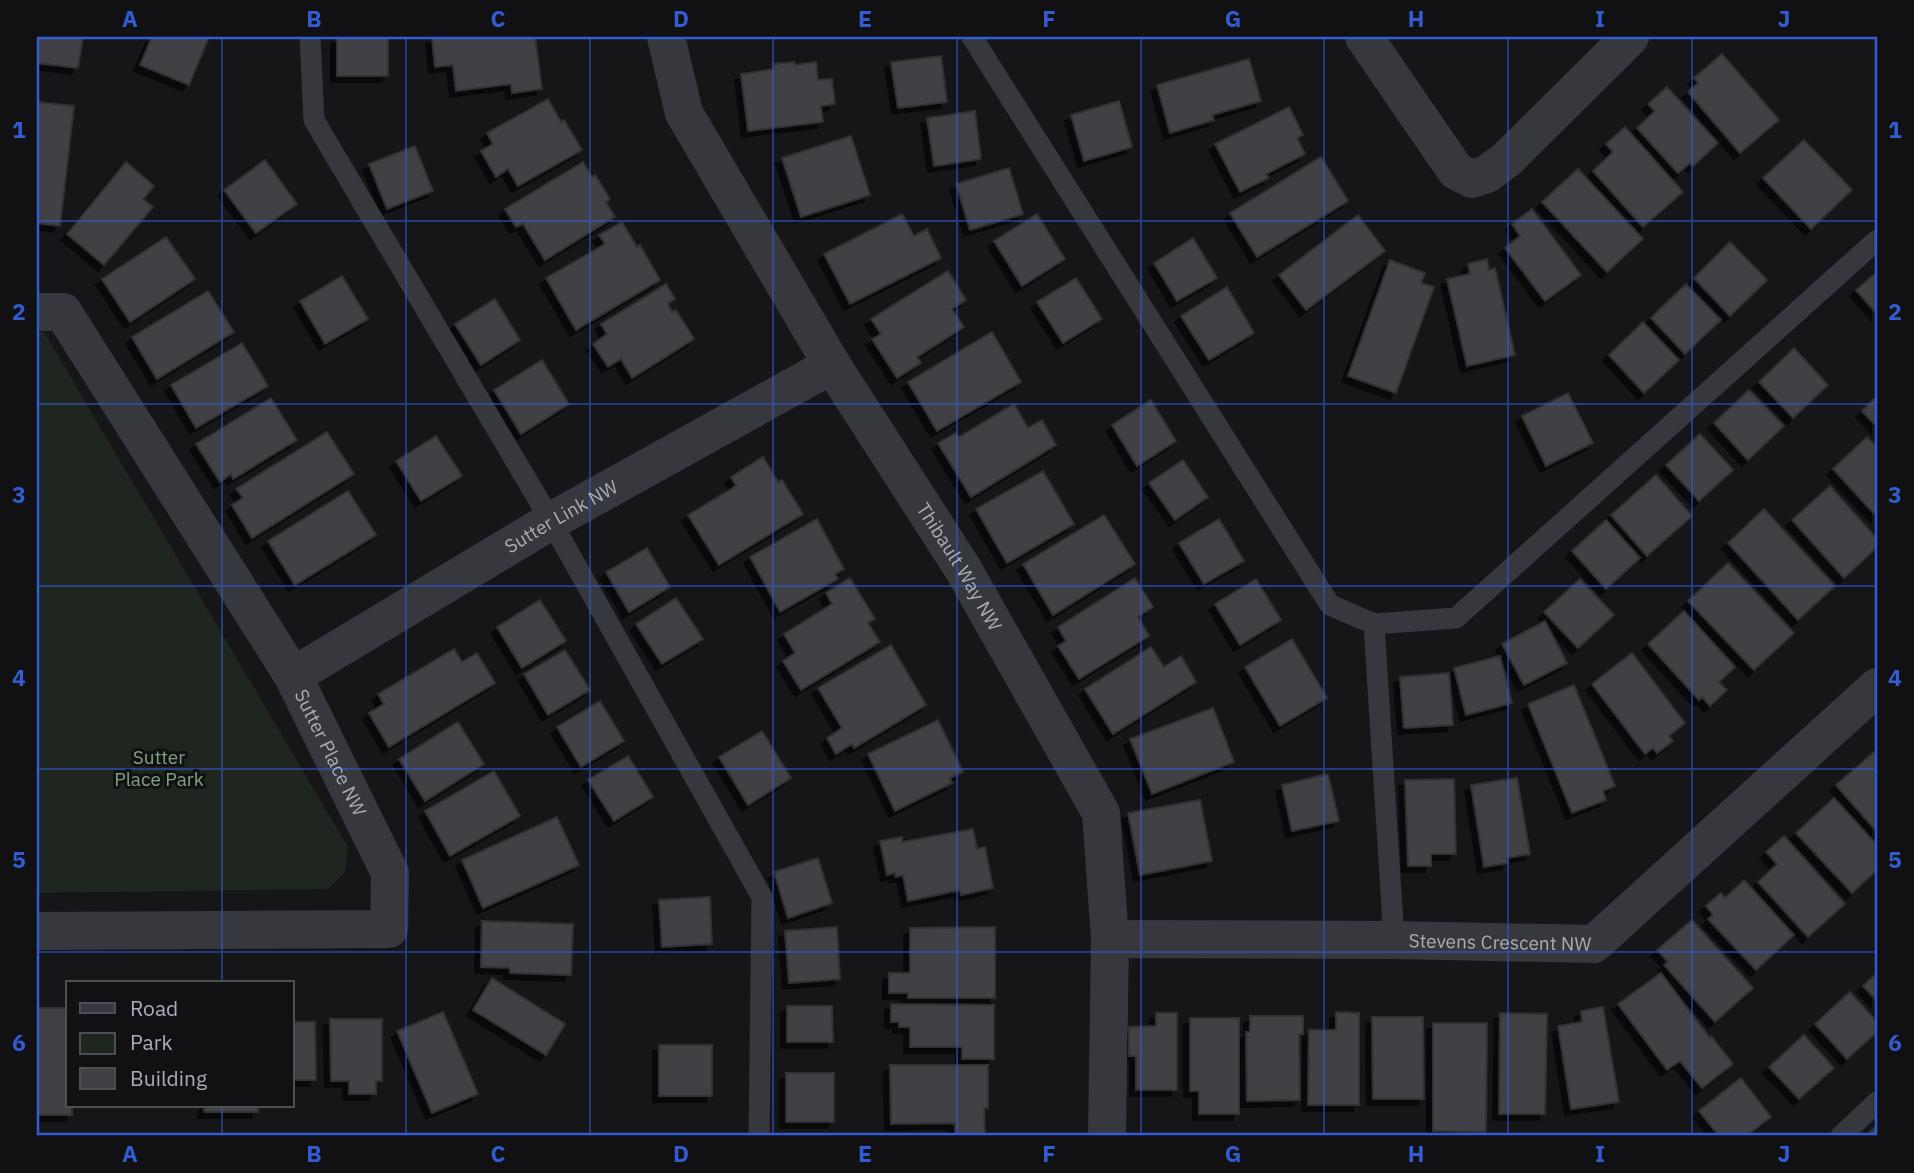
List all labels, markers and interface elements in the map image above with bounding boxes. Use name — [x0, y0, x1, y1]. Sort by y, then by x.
text: A — [122, 3, 138, 33]
text: B — [306, 3, 322, 33]
text: C — [491, 3, 506, 33]
text: D — [673, 3, 689, 33]
text: E — [858, 3, 872, 33]
text: F — [1042, 3, 1056, 33]
text: G — [1225, 3, 1241, 33]
text: H — [1408, 3, 1424, 33]
text: I — [1595, 3, 1605, 33]
text: J — [1778, 3, 1790, 33]
text: 1 — [12, 114, 26, 144]
text: 1 — [1888, 114, 1902, 144]
text: 2 — [12, 296, 26, 326]
text: 2 — [1888, 296, 1902, 326]
street label: Sutter Link NW — [500, 474, 622, 558]
text: 3 — [12, 479, 26, 509]
text: 3 — [1888, 479, 1902, 509]
street label: Thibault Way NW — [911, 498, 1008, 635]
text: 4 — [12, 662, 26, 692]
text: 4 — [1888, 662, 1902, 692]
street label: Sutter Place NW — [289, 685, 372, 820]
park label: Sutter Place Park — [114, 745, 204, 791]
text: 5 — [12, 844, 26, 874]
text: 5 — [1888, 844, 1902, 874]
street label: Stevens Crescent NW — [1408, 928, 1592, 956]
legend — [66, 981, 294, 1106]
text: Road — [130, 994, 178, 1022]
text: 6 — [12, 1027, 26, 1057]
text: 6 — [1888, 1027, 1902, 1057]
text: Park — [130, 1028, 173, 1056]
text: Building — [130, 1064, 207, 1092]
text: A — [122, 1138, 138, 1168]
text: B — [306, 1138, 322, 1168]
text: C — [491, 1138, 506, 1168]
text: D — [673, 1138, 689, 1168]
text: E — [858, 1138, 872, 1168]
text: F — [1042, 1138, 1056, 1168]
text: G — [1225, 1138, 1241, 1168]
text: H — [1408, 1138, 1424, 1168]
text: I — [1595, 1138, 1605, 1168]
text: J — [1778, 1138, 1790, 1168]

